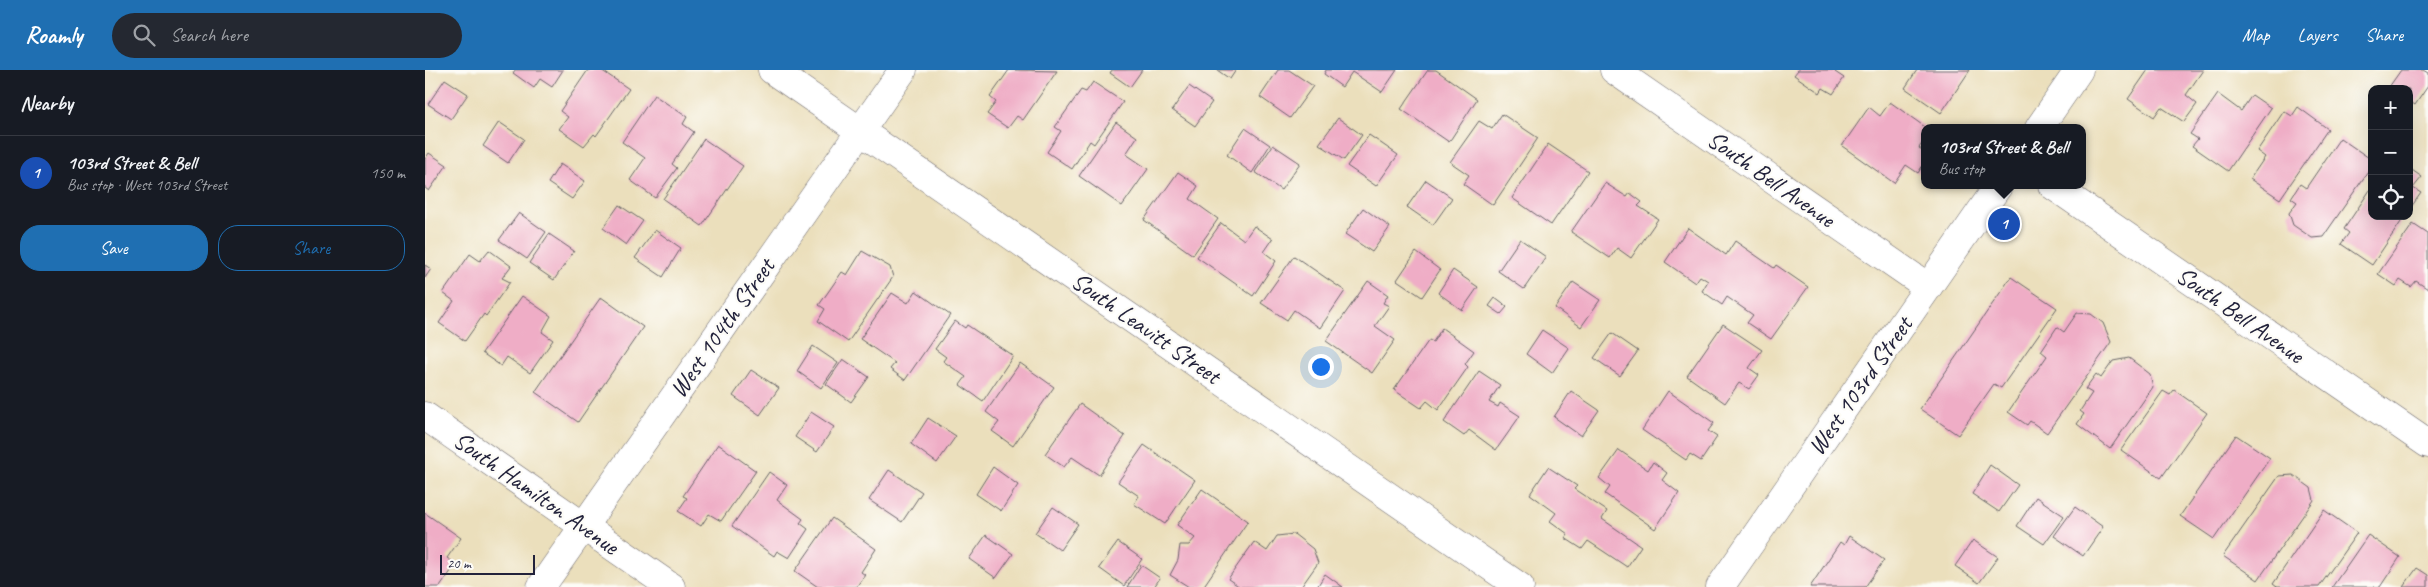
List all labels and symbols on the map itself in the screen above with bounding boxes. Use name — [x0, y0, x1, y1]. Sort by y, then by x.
street label: South Bell Avenue — [1701, 123, 1843, 236]
pin: 1 — [1988, 205, 2020, 243]
street label: West 104th Street — [662, 250, 783, 404]
street label: South Bell Avenue — [2170, 259, 2312, 372]
street label: South Leavitt Street — [1065, 265, 1229, 393]
street label: West 103rd Street — [1800, 308, 1921, 461]
your location — [1308, 354, 1334, 380]
street label: South Hamilton Avenue — [447, 424, 626, 563]
scale bar — [440, 552, 535, 575]

